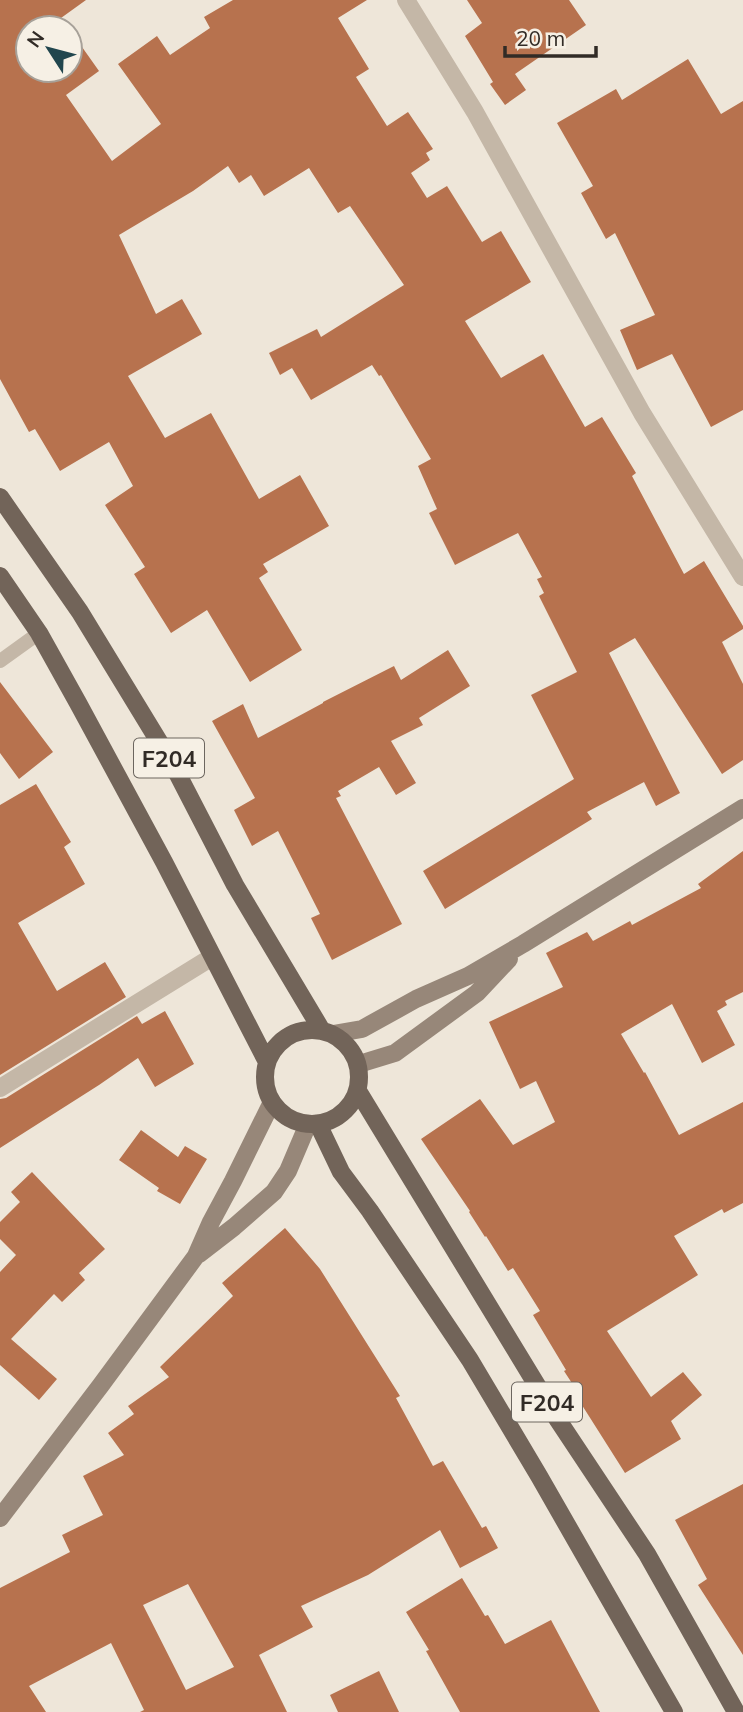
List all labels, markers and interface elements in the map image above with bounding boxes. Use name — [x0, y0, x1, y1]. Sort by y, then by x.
north arrow — [14, 14, 84, 84]
scale bar — [505, 14, 596, 58]
text: 20 m — [516, 25, 565, 51]
text: N — [21, 26, 49, 52]
road number: F204 — [134, 738, 204, 778]
road number: F204 — [512, 1382, 582, 1422]

